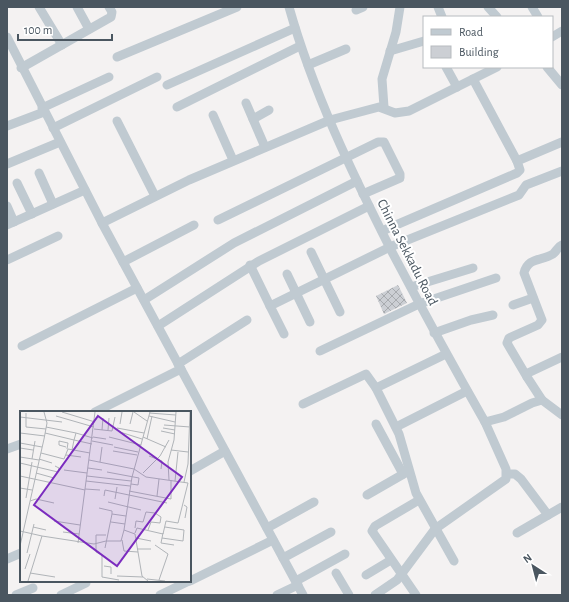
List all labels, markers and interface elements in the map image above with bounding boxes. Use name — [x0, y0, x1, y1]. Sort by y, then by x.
scale bar — [18, 16, 112, 42]
legend — [423, 16, 553, 68]
text: 100 m — [24, 24, 52, 36]
text: Road — [459, 26, 483, 38]
text: Building — [459, 46, 499, 58]
street label: Chinna Sekkadu Road — [374, 197, 440, 308]
inset map — [20, 411, 191, 582]
north arrow — [513, 546, 553, 586]
text: N — [521, 552, 534, 565]

